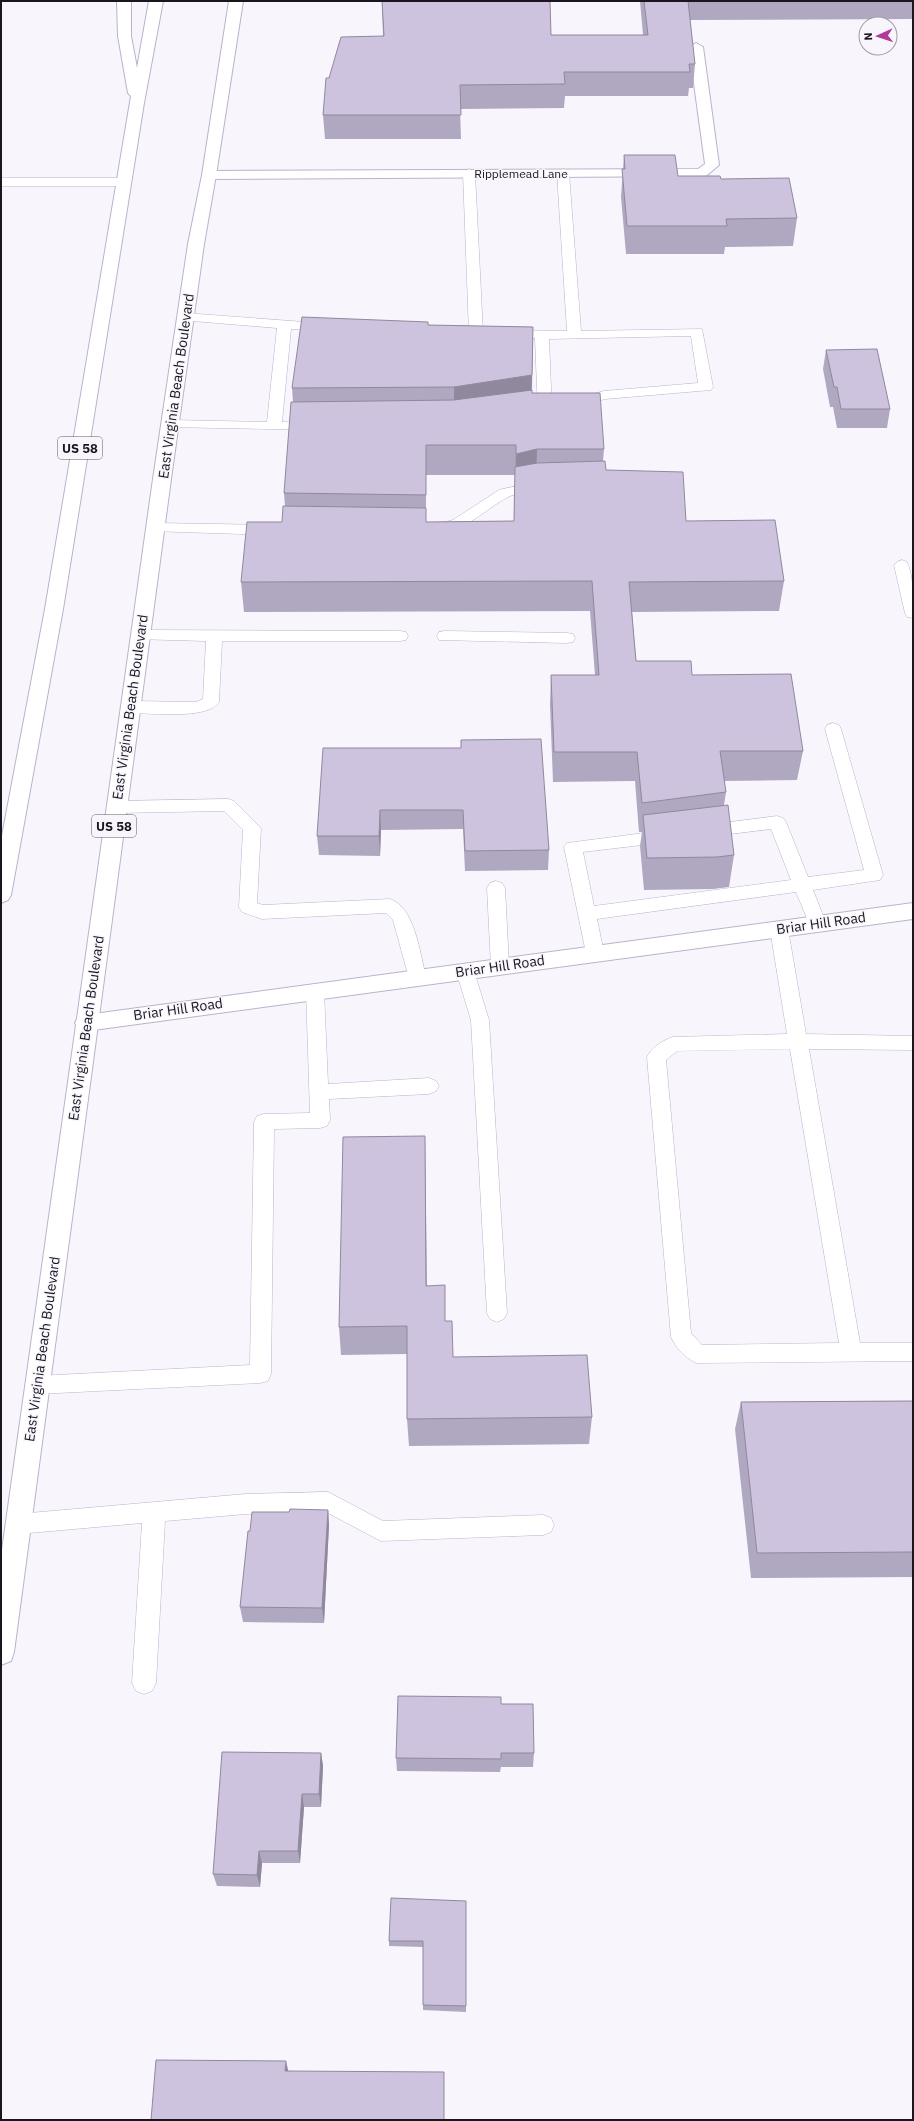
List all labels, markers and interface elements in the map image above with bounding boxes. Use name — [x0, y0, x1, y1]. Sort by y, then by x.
north arrow — [858, 16, 898, 56]
text: N — [861, 32, 875, 41]
street label: Ripplemead Lane — [474, 166, 568, 181]
street label: East Virginia Beach Boulevard — [154, 292, 198, 480]
road number: US 58 — [58, 437, 102, 459]
street label: East Virginia Beach Boulevard — [108, 613, 152, 801]
road number: US 58 — [92, 815, 136, 837]
street label: Briar Hill Road — [775, 908, 867, 938]
street label: East Virginia Beach Boulevard — [64, 934, 108, 1122]
street label: Briar Hill Road — [454, 951, 546, 981]
street label: Briar Hill Road — [132, 994, 224, 1024]
street label: East Virginia Beach Boulevard — [20, 1255, 64, 1443]

